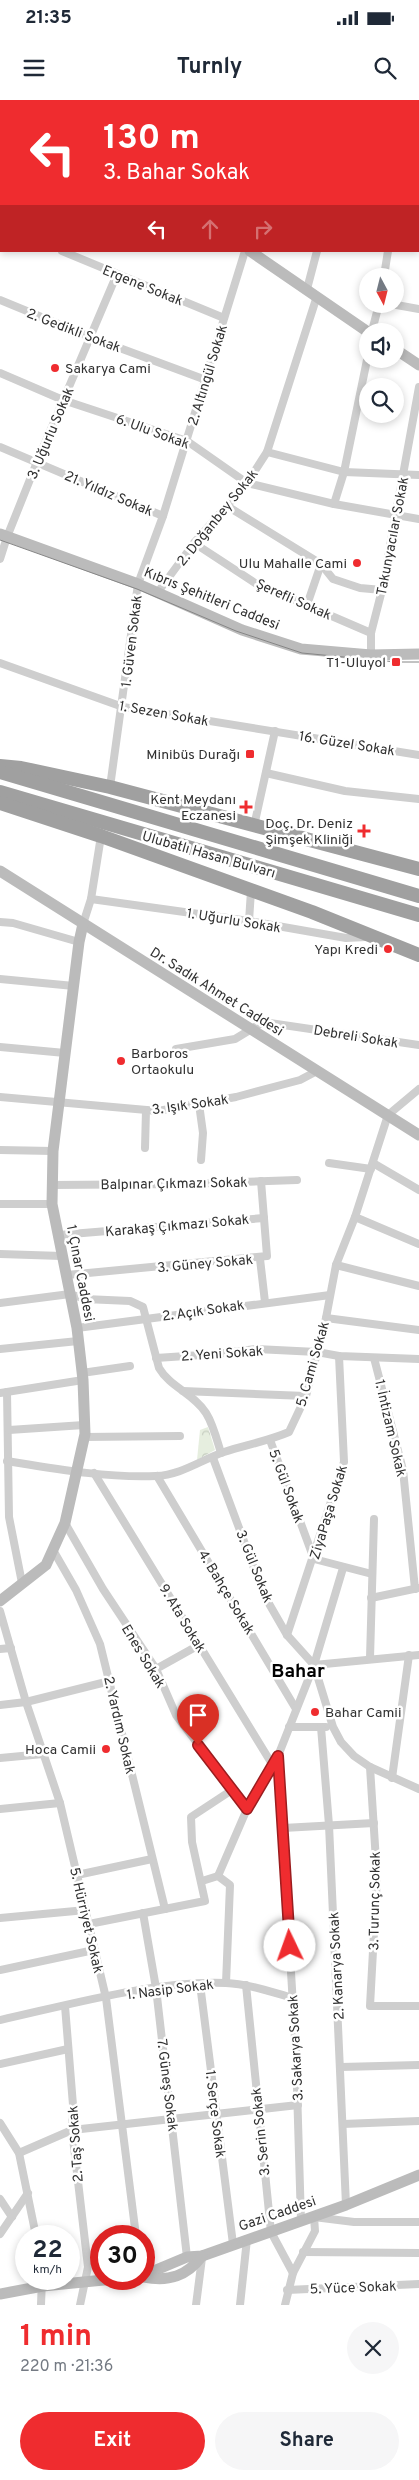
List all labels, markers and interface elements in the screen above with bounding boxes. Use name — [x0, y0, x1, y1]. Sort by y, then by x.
text: 21:35 — [25, 6, 72, 30]
icon: menu — [20, 54, 48, 82]
text: Turnly — [177, 54, 242, 81]
icon: search — [371, 54, 399, 82]
text: 130 m — [103, 117, 200, 161]
icon: left — [20, 120, 85, 185]
text: 3. Bahar Sokak — [103, 160, 250, 187]
icon: left — [143, 215, 171, 243]
icon: ahead — [196, 215, 224, 243]
icon: right — [249, 215, 277, 243]
street label: Ergene Sokak — [100, 262, 185, 310]
north arrow — [359, 268, 404, 312]
map controls — [359, 268, 404, 423]
street label: 2. Gedikli Sokak — [24, 306, 123, 357]
street label: 2. Altıngül Sokak — [185, 323, 232, 428]
button: sound — [359, 323, 404, 368]
place label: Sakarya Cami — [65, 361, 151, 378]
marker: Sakarya Cami — [49, 362, 61, 374]
button: search — [359, 378, 404, 423]
street label: 3. Uğurlu Sokak — [24, 385, 78, 482]
street label: 6. Ulu Sokak — [113, 411, 192, 454]
street label: 2. Doğanbey Sokak — [174, 466, 262, 570]
street label: 21. Yıldız Sokak — [61, 468, 155, 521]
street label: Takunyacılar Sokak — [374, 475, 413, 597]
place label: Ulu Mahalle Cami — [239, 556, 347, 573]
marker: Ulu Mahalle Cami — [351, 557, 363, 569]
street label: Kıbrıs Şehitleri Caddesi — [141, 564, 282, 634]
street label: Şerefli Sokak — [253, 576, 334, 625]
street label: 1. Güven Sokak — [118, 594, 147, 688]
place label: T1-Uluyol — [326, 655, 386, 672]
marker: T1-Uluyol — [390, 656, 402, 668]
street label: 1. Sezen Sokak — [118, 698, 210, 731]
street label: 16. Güzel Sokak — [298, 729, 396, 760]
place label: Minibüs Durağı — [146, 747, 240, 764]
marker: Minibüs Durağı — [244, 748, 256, 760]
place label: Kent Meydanı Eczanesi — [150, 792, 236, 825]
marker: Kent Meydanı Eczanesi — [240, 801, 252, 813]
place label: Doç. Dr. Deniz Şimşek Kliniği — [265, 816, 353, 849]
marker: Doç. Dr. Deniz Şimşek Kliniği — [357, 824, 371, 838]
street label: Ulubatlı Hasan Bulvarı — [140, 828, 277, 883]
street label: 1. Uğurlu Sokak — [185, 906, 282, 937]
place label: Yapı Kredi — [314, 942, 378, 959]
marker: Yapı Kredi — [382, 943, 394, 955]
street label: Dr. Sadık Ahmet Caddesi — [146, 944, 286, 1040]
street label: Debreli Sokak — [312, 1022, 399, 1053]
place label: Barboros Ortaokulu — [131, 1046, 194, 1079]
marker: Barboros Ortaokulu — [115, 1055, 127, 1067]
street label: 3. Işık Sokak — [151, 1092, 230, 1119]
street label: Balpınar Çıkmazı Sokak — [100, 1175, 248, 1194]
street label: Karakaş Çıkmazı Sokak — [104, 1212, 250, 1241]
street label: 1. Çınar Caddesi — [62, 1223, 97, 1323]
street label: 3. Güney Sokak — [156, 1252, 254, 1277]
street label: 2. Açık Sokak — [161, 1297, 245, 1326]
street label: 5. Cami Sokak — [293, 1320, 334, 1409]
street label: 2. Yeni Sokak — [180, 1343, 264, 1366]
street label: 1. İntizam Sokak — [370, 1378, 410, 1479]
street label: 5. Gül Sokak — [264, 1447, 307, 1526]
street label: ZiyaPaşa Sokak — [307, 1463, 352, 1562]
street label: 3. Gül Sokak — [231, 1528, 276, 1605]
street label: 4. Bahçe Sokak — [194, 1547, 258, 1638]
street label: 9. Ata Sokak — [155, 1581, 209, 1656]
street label: Enes Sokak — [117, 1622, 168, 1692]
district label: Bahar — [271, 1660, 325, 1684]
street label: 2. Yardım Sokak — [99, 1675, 138, 1776]
pin — [177, 1694, 219, 1745]
icon: arrive — [184, 1701, 212, 1729]
place label: Bahar Camii — [325, 1705, 401, 1722]
marker: Bahar Camii — [309, 1706, 321, 1718]
place label: Hoca Camii — [25, 1742, 96, 1759]
marker: Hoca Camii — [100, 1743, 112, 1755]
street label: 3. Turunç Sokak — [366, 1851, 385, 1951]
street label: 5. Hürriyet Sokak — [65, 1866, 106, 1975]
street label: 2. Kanarya Sokak — [326, 1911, 349, 2020]
position arrow — [263, 1919, 315, 1971]
street label: 1. Nasip Sokak — [126, 1977, 215, 2004]
street label: 3. Sakarya Sokak — [285, 1994, 308, 2101]
street label: 7. Güneş Sokak — [152, 2038, 181, 2132]
street label: 1. Serçe Sokak — [201, 2069, 228, 2159]
street label: 3. Serin Sokak — [248, 2087, 275, 2177]
street label: 2. Taş Sokak — [65, 2105, 88, 2183]
street label: Gazi Caddesi — [237, 2193, 318, 2236]
speed limit sign: 30 — [90, 2225, 155, 2290]
text: 22 — [32, 2235, 63, 2267]
text: km/h — [33, 2262, 62, 2278]
street label: 5. Yüce Sokak — [309, 2278, 397, 2299]
text: 1 min — [20, 2319, 92, 2356]
button: close — [347, 2322, 399, 2374]
text: 220 m · 21:36 — [20, 2357, 113, 2377]
button: Exit — [20, 2412, 205, 2470]
button: Share — [215, 2412, 399, 2470]

